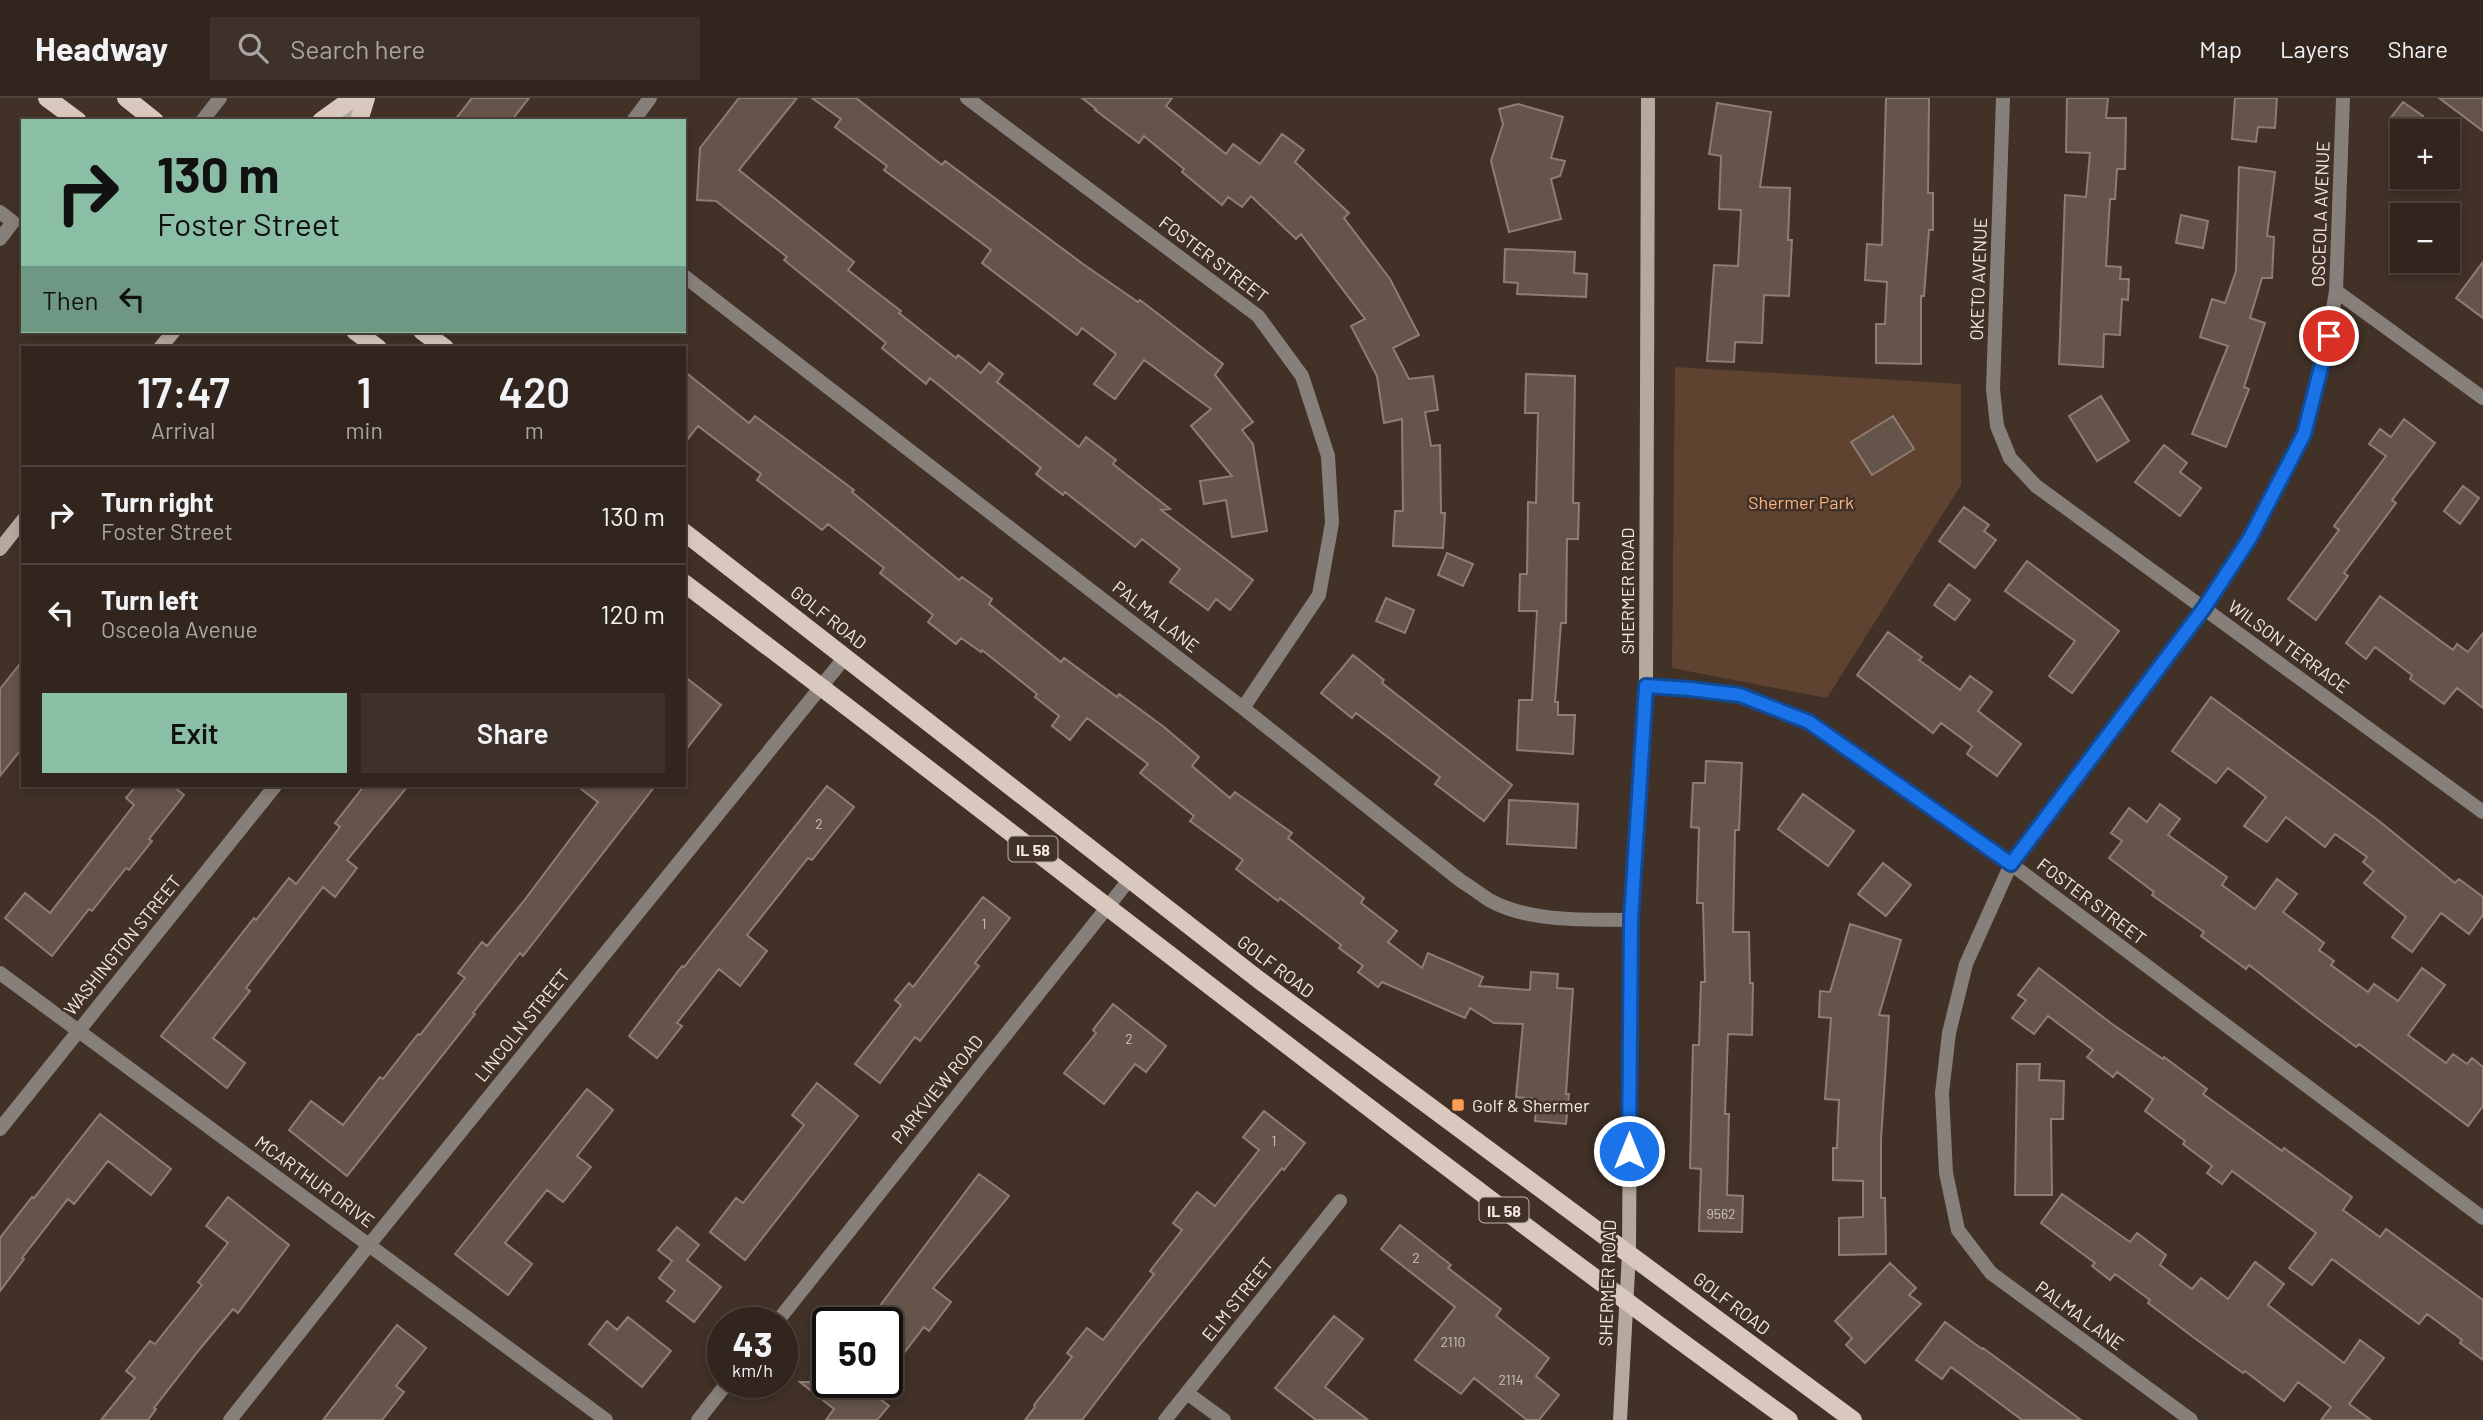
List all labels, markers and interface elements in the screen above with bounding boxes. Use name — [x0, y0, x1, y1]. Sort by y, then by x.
search box — [210, 17, 700, 80]
text: Headway — [35, 28, 168, 68]
icon: search — [234, 29, 272, 67]
text: Search here — [290, 33, 425, 64]
text: Map — [2199, 34, 2242, 63]
text: Layers — [2280, 34, 2349, 63]
text: Share — [2387, 34, 2448, 63]
map controls — [2390, 119, 2460, 273]
button: + — [2390, 119, 2460, 189]
street label: OSCEOLA AVENUE — [2306, 141, 2334, 287]
text: 130 m — [157, 144, 279, 203]
icon: right — [42, 147, 133, 238]
button: − — [2390, 203, 2460, 273]
text: Foster Street — [157, 204, 340, 242]
street label: FOSTER STREET — [1155, 211, 1273, 307]
street label: OKETO AVENUE — [1965, 217, 1991, 341]
icon: left — [113, 280, 151, 318]
text: Then — [42, 284, 99, 315]
pin — [2299, 306, 2359, 366]
icon: arrive — [2310, 317, 2348, 355]
text: 17:47 — [137, 366, 230, 416]
text: 1 — [357, 366, 372, 416]
text: 420 — [499, 366, 570, 416]
text: Arrival — [151, 416, 215, 444]
text: min — [346, 416, 383, 444]
text: m — [525, 416, 544, 444]
text: Turn right — [101, 486, 214, 517]
park label: Shermer Park — [1748, 491, 1854, 513]
icon: right — [42, 496, 80, 534]
text: 130 m — [601, 500, 665, 531]
text: Foster Street — [101, 517, 233, 545]
street label: SHERMER ROAD — [1616, 528, 1638, 654]
street label: PALMA LANE — [1108, 575, 1204, 657]
street label: GOLF ROAD — [787, 580, 871, 654]
text: Turn left — [101, 584, 199, 615]
icon: left — [42, 594, 80, 632]
street label: WILSON TERRACE — [2224, 595, 2354, 697]
text: 120 m — [601, 598, 665, 629]
text: Osceola Avenue — [101, 615, 258, 643]
button: Exit — [42, 693, 347, 773]
button: Share — [361, 693, 665, 773]
house number: 2 — [815, 815, 823, 832]
road number: IL 58 — [1009, 836, 1058, 862]
street label: FOSTER STREET — [2033, 853, 2151, 949]
street label: WASHINGTON STREET — [59, 870, 185, 1020]
house number: 1 — [982, 915, 986, 932]
street label: GOLF ROAD — [1233, 930, 1319, 1002]
street label: LINCOLN STREET — [470, 964, 574, 1086]
street label: PARKVIEW ROAD — [887, 1030, 987, 1148]
house number: 2 — [1125, 1030, 1133, 1047]
place label: Golf & Shermer — [1472, 1094, 1590, 1116]
marker: Golf & Shermer — [1450, 1097, 1466, 1113]
position arrow — [1592, 1114, 1666, 1188]
street label: MCARTHUR DRIVE — [251, 1130, 379, 1232]
house number: 1 — [1272, 1132, 1276, 1149]
road number: IL 58 — [1480, 1198, 1528, 1222]
house number: 9562 — [1706, 1205, 1736, 1222]
street label: SHERMER ROAD — [1594, 1219, 1620, 1347]
house number: 2 — [1412, 1249, 1420, 1266]
street label: ELM STREET — [1197, 1253, 1277, 1345]
street label: GOLF ROAD — [1689, 1267, 1775, 1339]
street label: PALMA LANE — [2032, 1276, 2128, 1354]
speed limit sign: 50 — [812, 1307, 903, 1398]
text: 43 — [732, 1322, 773, 1364]
house number: 2110 — [1440, 1333, 1466, 1350]
text: km/h — [732, 1359, 773, 1381]
house number: 2114 — [1499, 1371, 1523, 1388]

